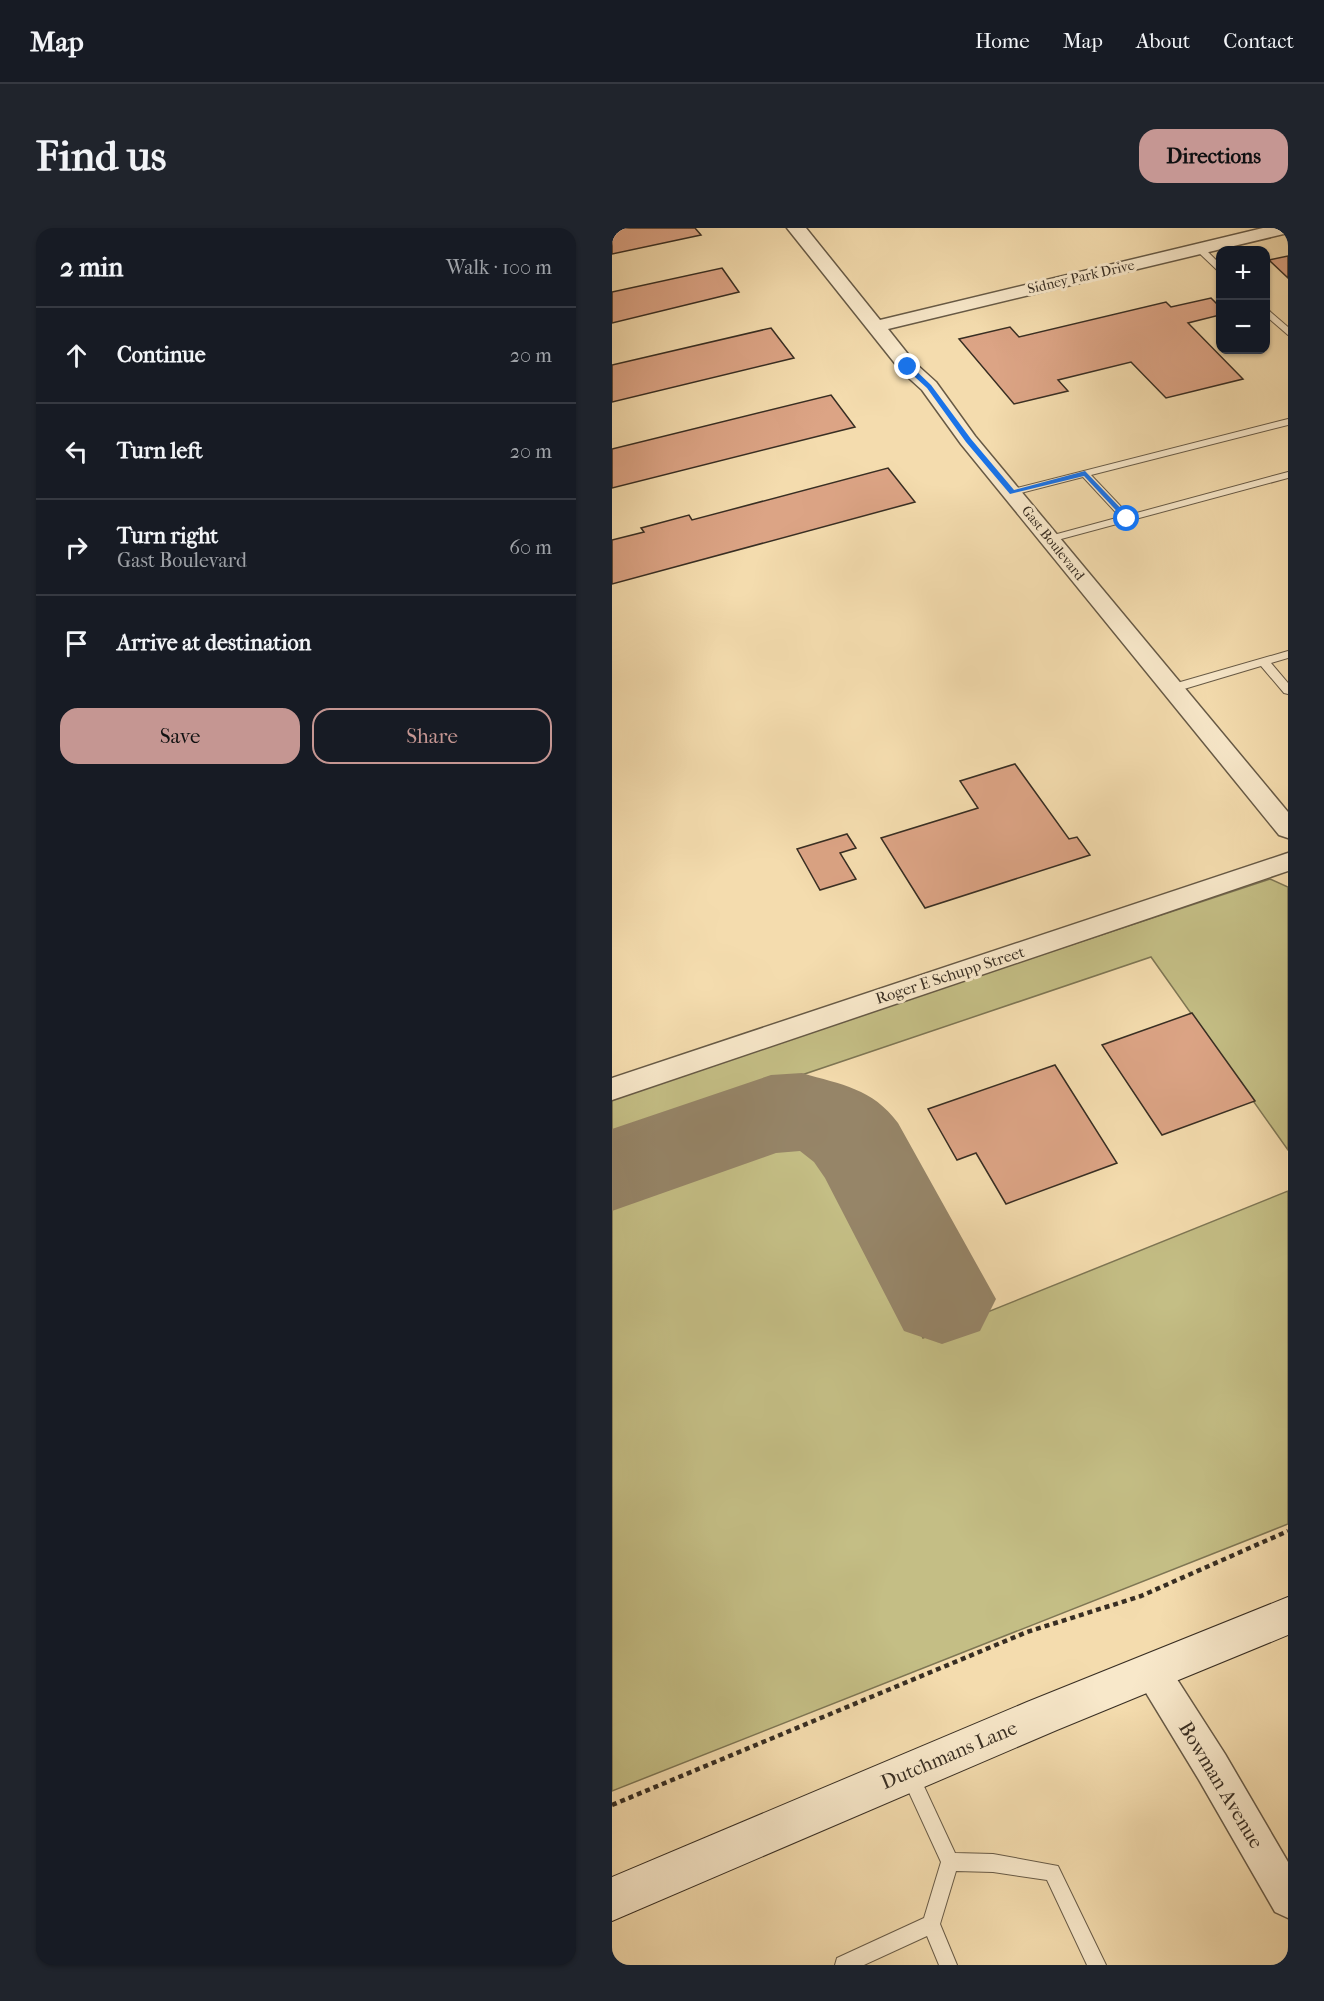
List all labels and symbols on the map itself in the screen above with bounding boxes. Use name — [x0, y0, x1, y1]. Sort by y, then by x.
street label: Sidney Park Drive — [1026, 256, 1136, 298]
route end — [894, 353, 920, 379]
street label: Gast Boulevard — [1018, 502, 1088, 584]
route start — [1113, 505, 1139, 531]
street label: Roger E Schupp Street — [873, 942, 1027, 1008]
street label: Dutchmans Lane — [878, 1716, 1021, 1794]
street label: Bowman Avenue — [1174, 1717, 1268, 1853]

